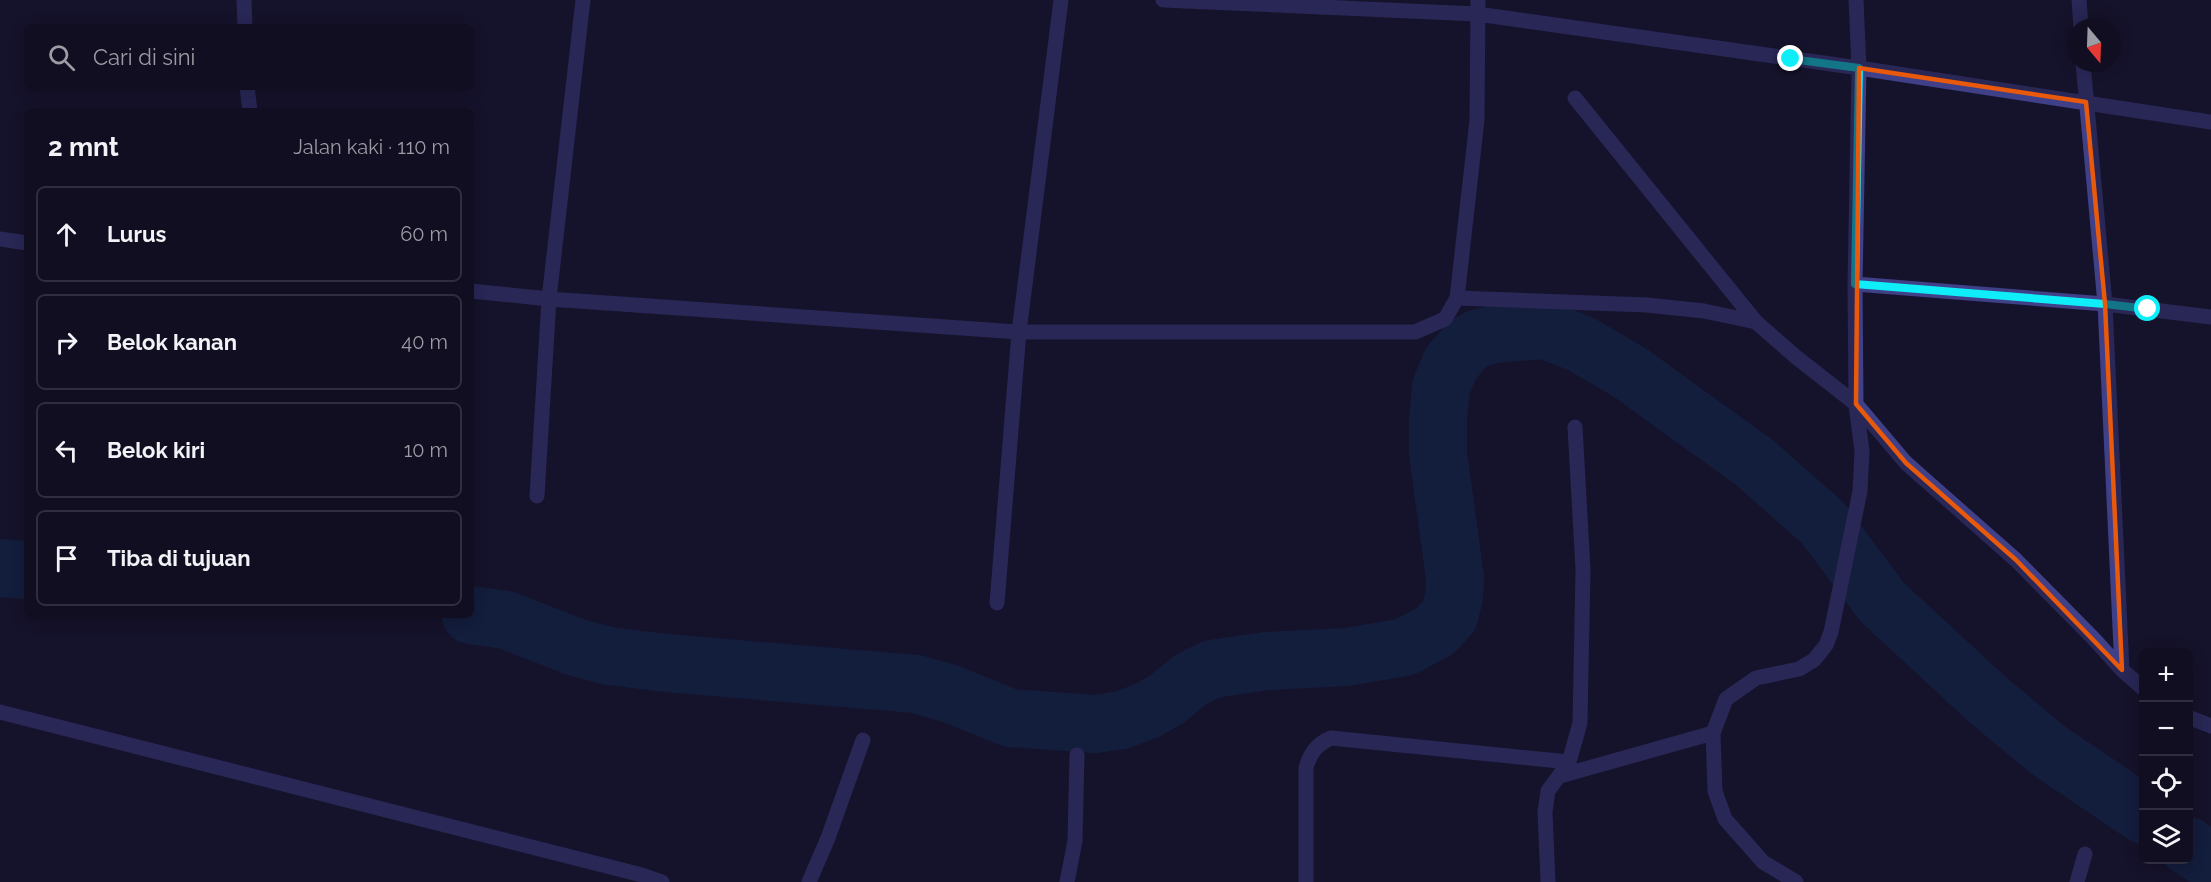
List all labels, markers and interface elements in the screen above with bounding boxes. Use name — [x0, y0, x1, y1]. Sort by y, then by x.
north arrow — [2067, 18, 2121, 72]
search box — [24, 24, 474, 90]
icon: search — [45, 41, 78, 74]
text: Cari di sini — [93, 44, 195, 70]
route end — [1777, 45, 1803, 71]
text: 2 mnt — [48, 132, 119, 162]
text: Jalan kaki · 110 m — [293, 135, 450, 159]
icon: ahead — [50, 218, 83, 251]
text: Lurus — [107, 221, 166, 247]
text: 60 m — [400, 222, 448, 246]
route start — [2134, 295, 2160, 321]
icon: right — [50, 326, 83, 359]
text: Belok kanan — [107, 329, 237, 355]
text: 40 m — [401, 330, 448, 354]
icon: left — [50, 434, 83, 467]
text: Belok kiri — [107, 437, 205, 463]
text: 10 m — [404, 438, 448, 462]
icon: arrive — [50, 542, 83, 575]
text: Tiba di tujuan — [107, 545, 250, 571]
map controls — [2139, 648, 2193, 864]
button: + — [2139, 648, 2193, 702]
button: − — [2139, 702, 2193, 756]
button: locate — [2139, 756, 2193, 810]
button: layers — [2139, 810, 2193, 864]

